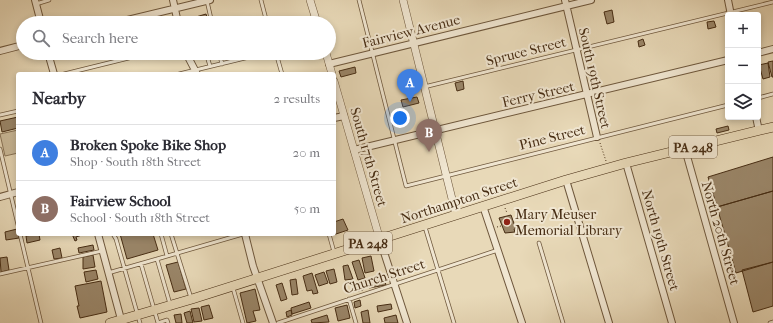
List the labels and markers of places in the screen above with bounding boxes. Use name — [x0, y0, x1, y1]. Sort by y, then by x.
pin: A — [397, 69, 423, 102]
pin: B — [416, 119, 442, 152]
place label: Mary Meuser Memorial Library — [515, 206, 623, 239]
marker: Mary Meuser Memorial Library — [502, 217, 512, 227]

